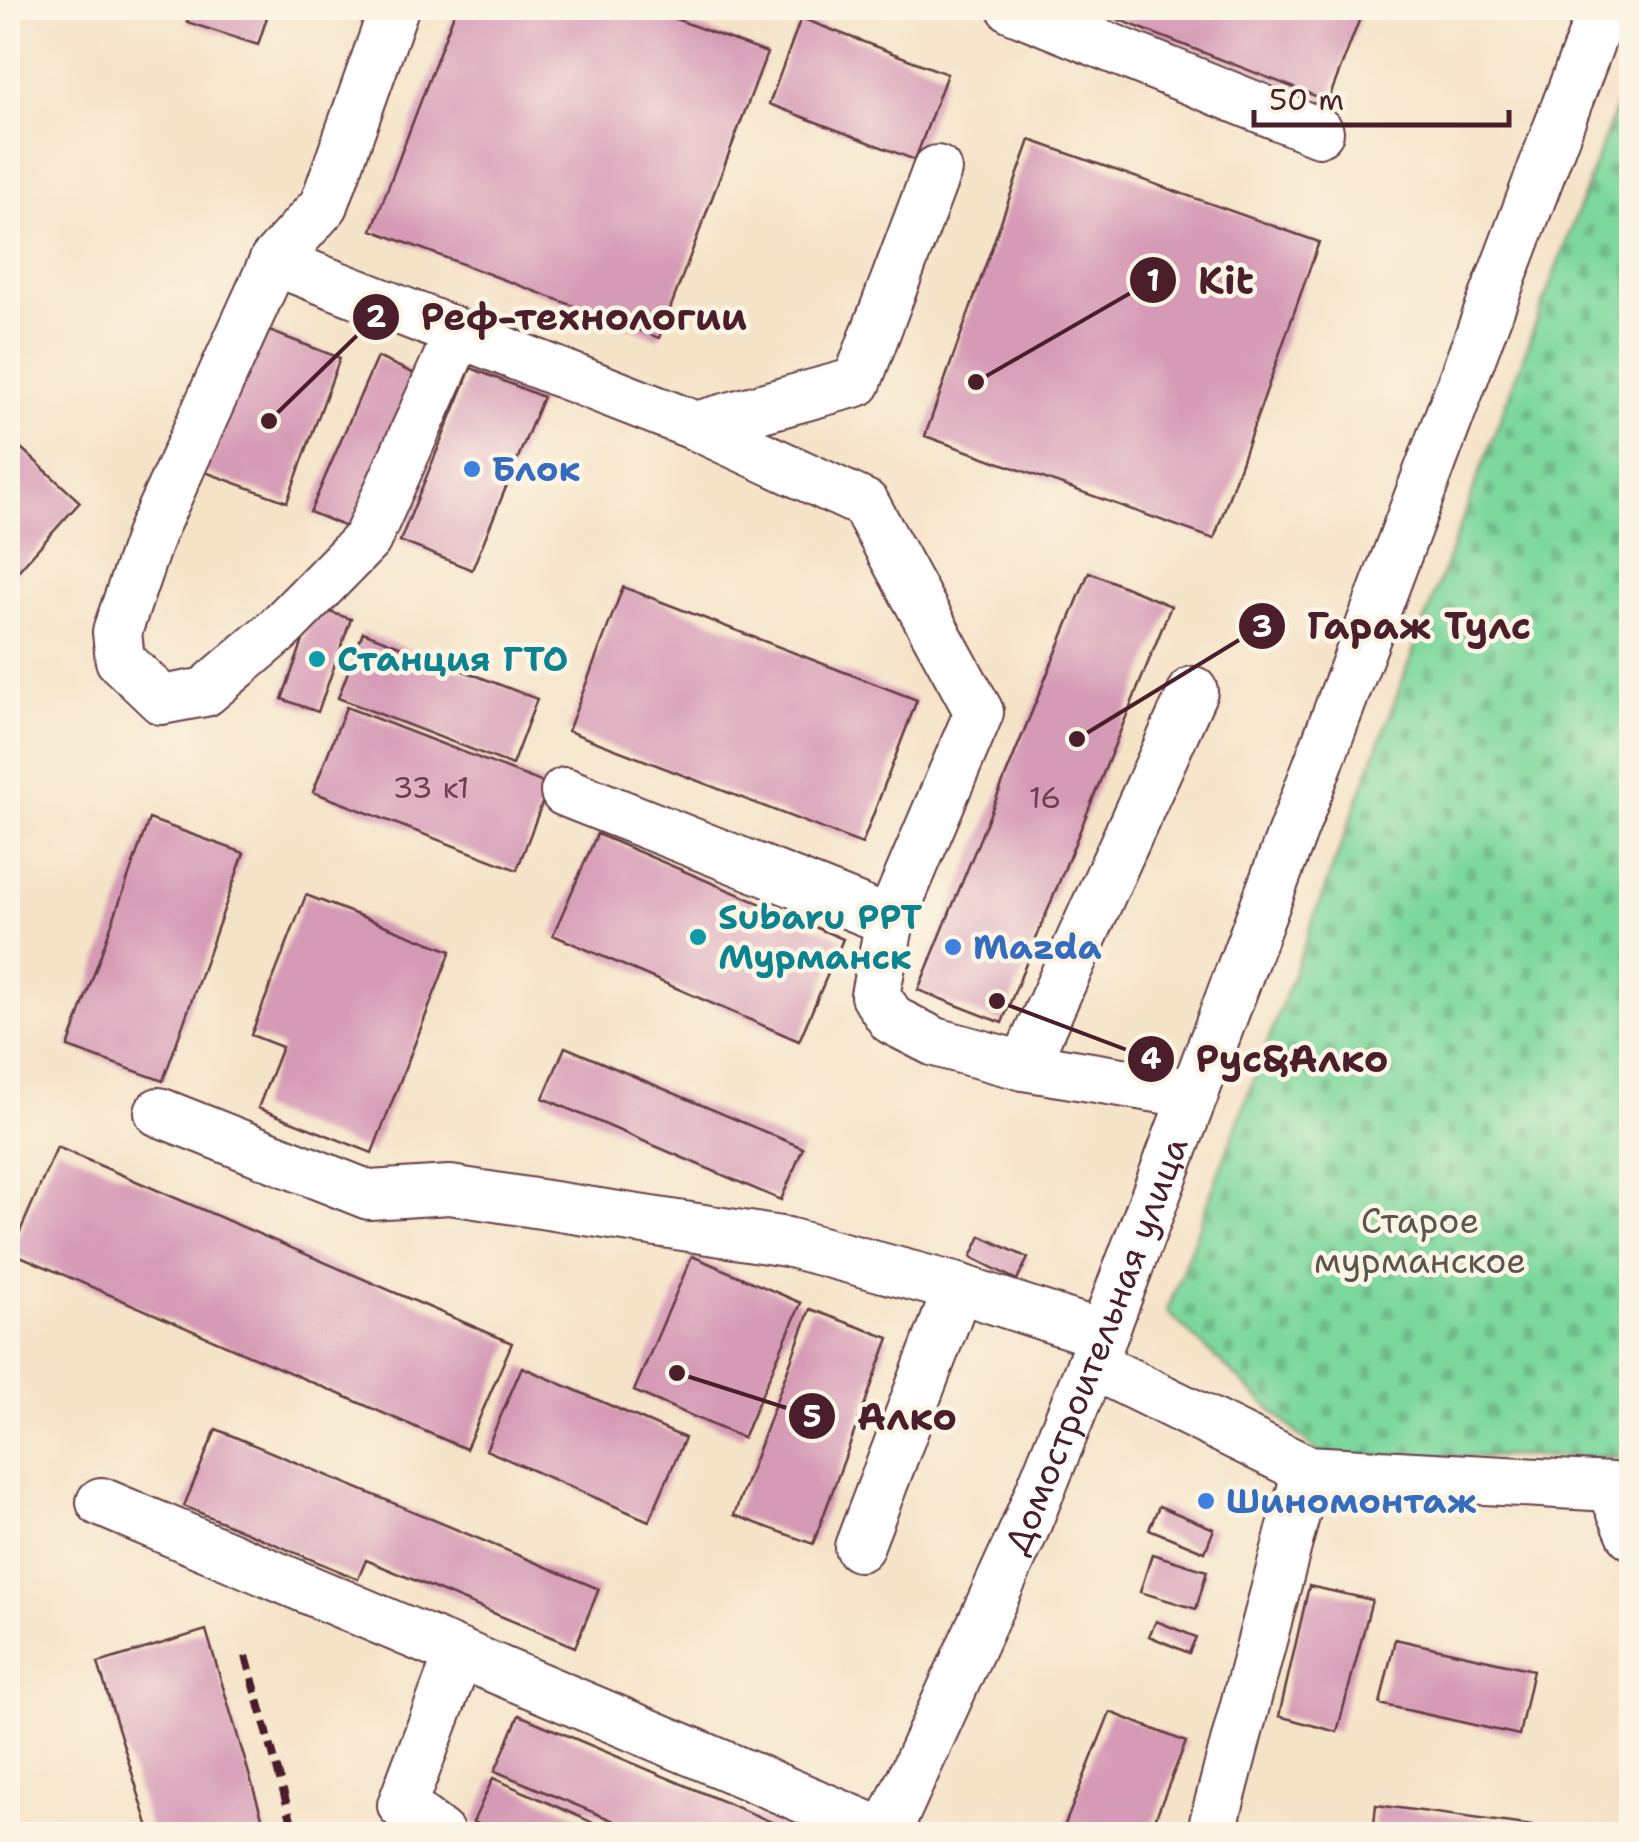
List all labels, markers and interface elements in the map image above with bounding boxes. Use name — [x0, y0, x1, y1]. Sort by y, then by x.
scale bar — [1254, 65, 1509, 127]
text: 50 m — [1269, 79, 1344, 120]
callout: Kit — [1128, 246, 1274, 314]
text: Kit — [1198, 255, 1254, 306]
text: 1 — [1146, 260, 1160, 301]
callout: Реф-технологии — [351, 283, 768, 351]
text: Реф-технологии — [421, 291, 747, 342]
text: 2 — [366, 296, 387, 337]
place label: Блок — [492, 445, 581, 492]
marker: Блок — [461, 458, 483, 480]
callout: Гараж Тулс — [1237, 592, 1551, 660]
text: Гараж Тулс — [1307, 600, 1531, 651]
text: 3 — [1252, 606, 1273, 647]
place label: Станция ГТО — [337, 635, 568, 682]
marker: Станция ГТО — [306, 648, 328, 670]
house number: 33 к1 — [392, 767, 470, 808]
house number: 16 — [1029, 777, 1061, 818]
place label: Subaru РРТ Мурманск — [718, 893, 922, 980]
place label: Mazda — [973, 923, 1102, 970]
marker: Subaru РРТ Мурманск — [687, 926, 709, 948]
marker: Mazda — [942, 936, 964, 958]
callout: Рус&Алко — [1126, 1025, 1409, 1093]
text: Рус&Алко — [1195, 1033, 1389, 1084]
text: 4 — [1141, 1038, 1162, 1079]
street label: Домостроительная улица — [993, 1130, 1199, 1561]
park label: Старое мурманское — [1314, 1197, 1526, 1284]
callout: Алко — [787, 1382, 977, 1450]
text: Алко — [857, 1391, 957, 1442]
text: 5 — [803, 1396, 821, 1437]
place label: Шиномонтаж — [1226, 1477, 1477, 1524]
marker: Шиномонтаж — [1195, 1490, 1217, 1512]

